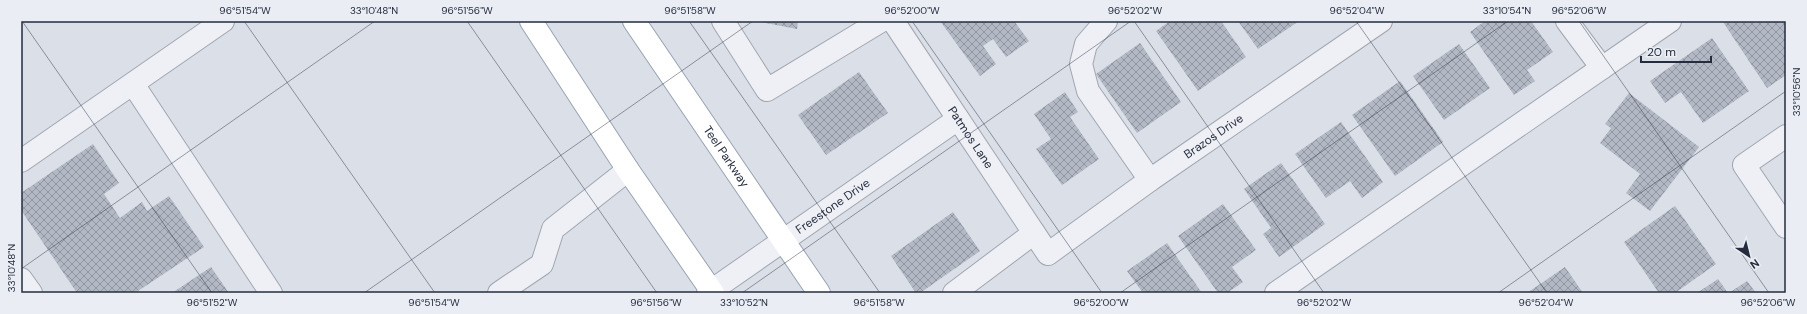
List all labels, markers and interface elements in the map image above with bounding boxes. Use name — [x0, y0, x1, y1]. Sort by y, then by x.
text: 96°51'54"W — [219, 4, 271, 17]
text: 33°10'48"N — [350, 4, 398, 17]
text: 96°51'56"W — [441, 4, 493, 17]
text: 96°51'58"W — [664, 4, 716, 17]
text: 96°52'00"W — [884, 4, 940, 17]
text: 96°52'02"W — [1108, 4, 1162, 17]
text: 96°52'04"W — [1330, 4, 1385, 17]
text: 33°10'54"N — [1483, 4, 1531, 17]
text: 96°52'06"W — [1552, 4, 1607, 17]
scale bar — [1641, 38, 1711, 64]
text: 20 m — [1647, 44, 1676, 60]
text: 33°10'56"N — [1790, 68, 1803, 116]
street label: Patmos Lane — [944, 103, 997, 172]
street label: Brazos Drive — [1181, 110, 1246, 162]
street label: Teel Parkway — [700, 123, 753, 191]
street label: Freestone Drive — [792, 175, 873, 238]
north arrow — [1729, 236, 1769, 276]
text: 33°10'48"N — [5, 244, 18, 292]
text: N — [1747, 256, 1762, 272]
text: 96°51'52"W — [187, 296, 238, 309]
text: 96°51'54"W — [408, 296, 460, 309]
text: 96°51'56"W — [630, 296, 682, 309]
text: 33°10'52"N — [720, 296, 768, 309]
text: 96°51'58"W — [853, 296, 905, 309]
text: 96°52'00"W — [1073, 296, 1129, 309]
text: 96°52'02"W — [1297, 296, 1351, 309]
text: 96°52'04"W — [1519, 296, 1574, 309]
text: 96°52'06"W — [1741, 296, 1796, 309]

